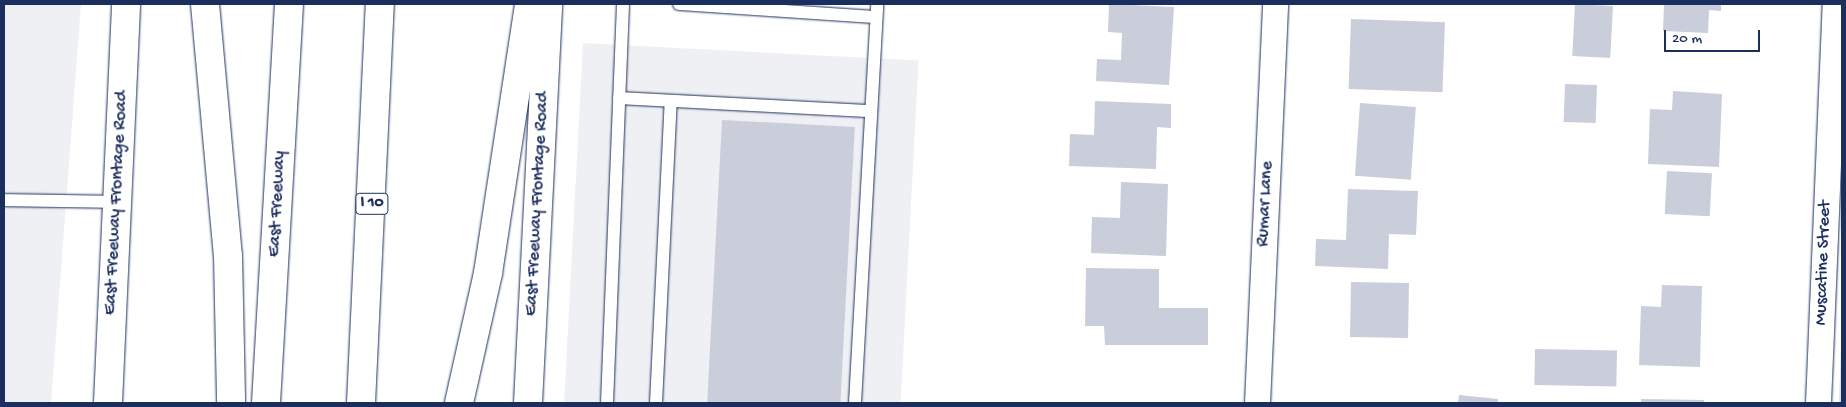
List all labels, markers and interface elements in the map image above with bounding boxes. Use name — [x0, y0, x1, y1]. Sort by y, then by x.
scale bar — [1666, 20, 1762, 52]
text: 20 m — [1672, 30, 1702, 48]
street label: East Freeway Frontage Road — [100, 90, 134, 316]
street label: East Freeway Frontage Road — [521, 91, 555, 317]
street label: East Freeway — [264, 150, 292, 258]
street label: Rumar Lane — [1253, 161, 1279, 247]
road number: I 10 — [354, 190, 390, 218]
street label: Muscatine Street — [1811, 200, 1837, 326]

